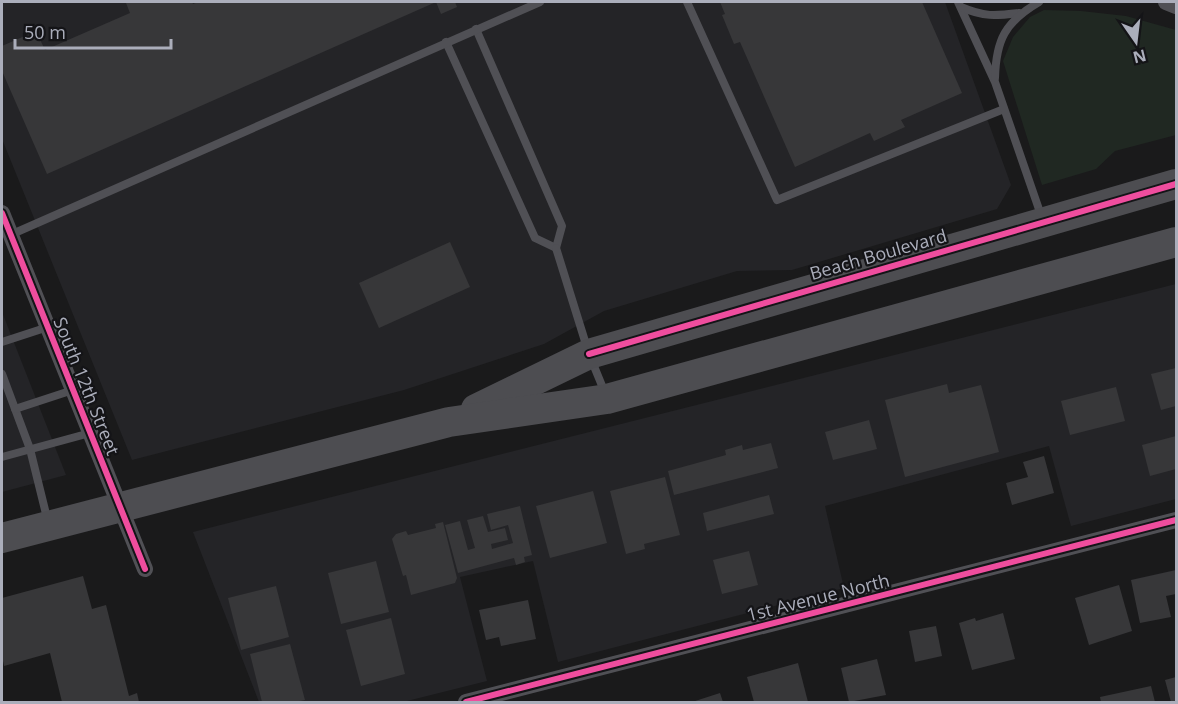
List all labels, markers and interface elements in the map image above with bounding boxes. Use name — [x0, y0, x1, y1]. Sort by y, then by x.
scale bar — [15, 12, 171, 50]
north arrow — [1106, 12, 1166, 72]
text: 50 m — [24, 20, 66, 44]
text: N — [1131, 44, 1149, 69]
street label: Beach Boulevard — [807, 223, 949, 285]
street label: South 12th Street — [48, 313, 126, 459]
street label: 1st Avenue North — [744, 568, 892, 626]

